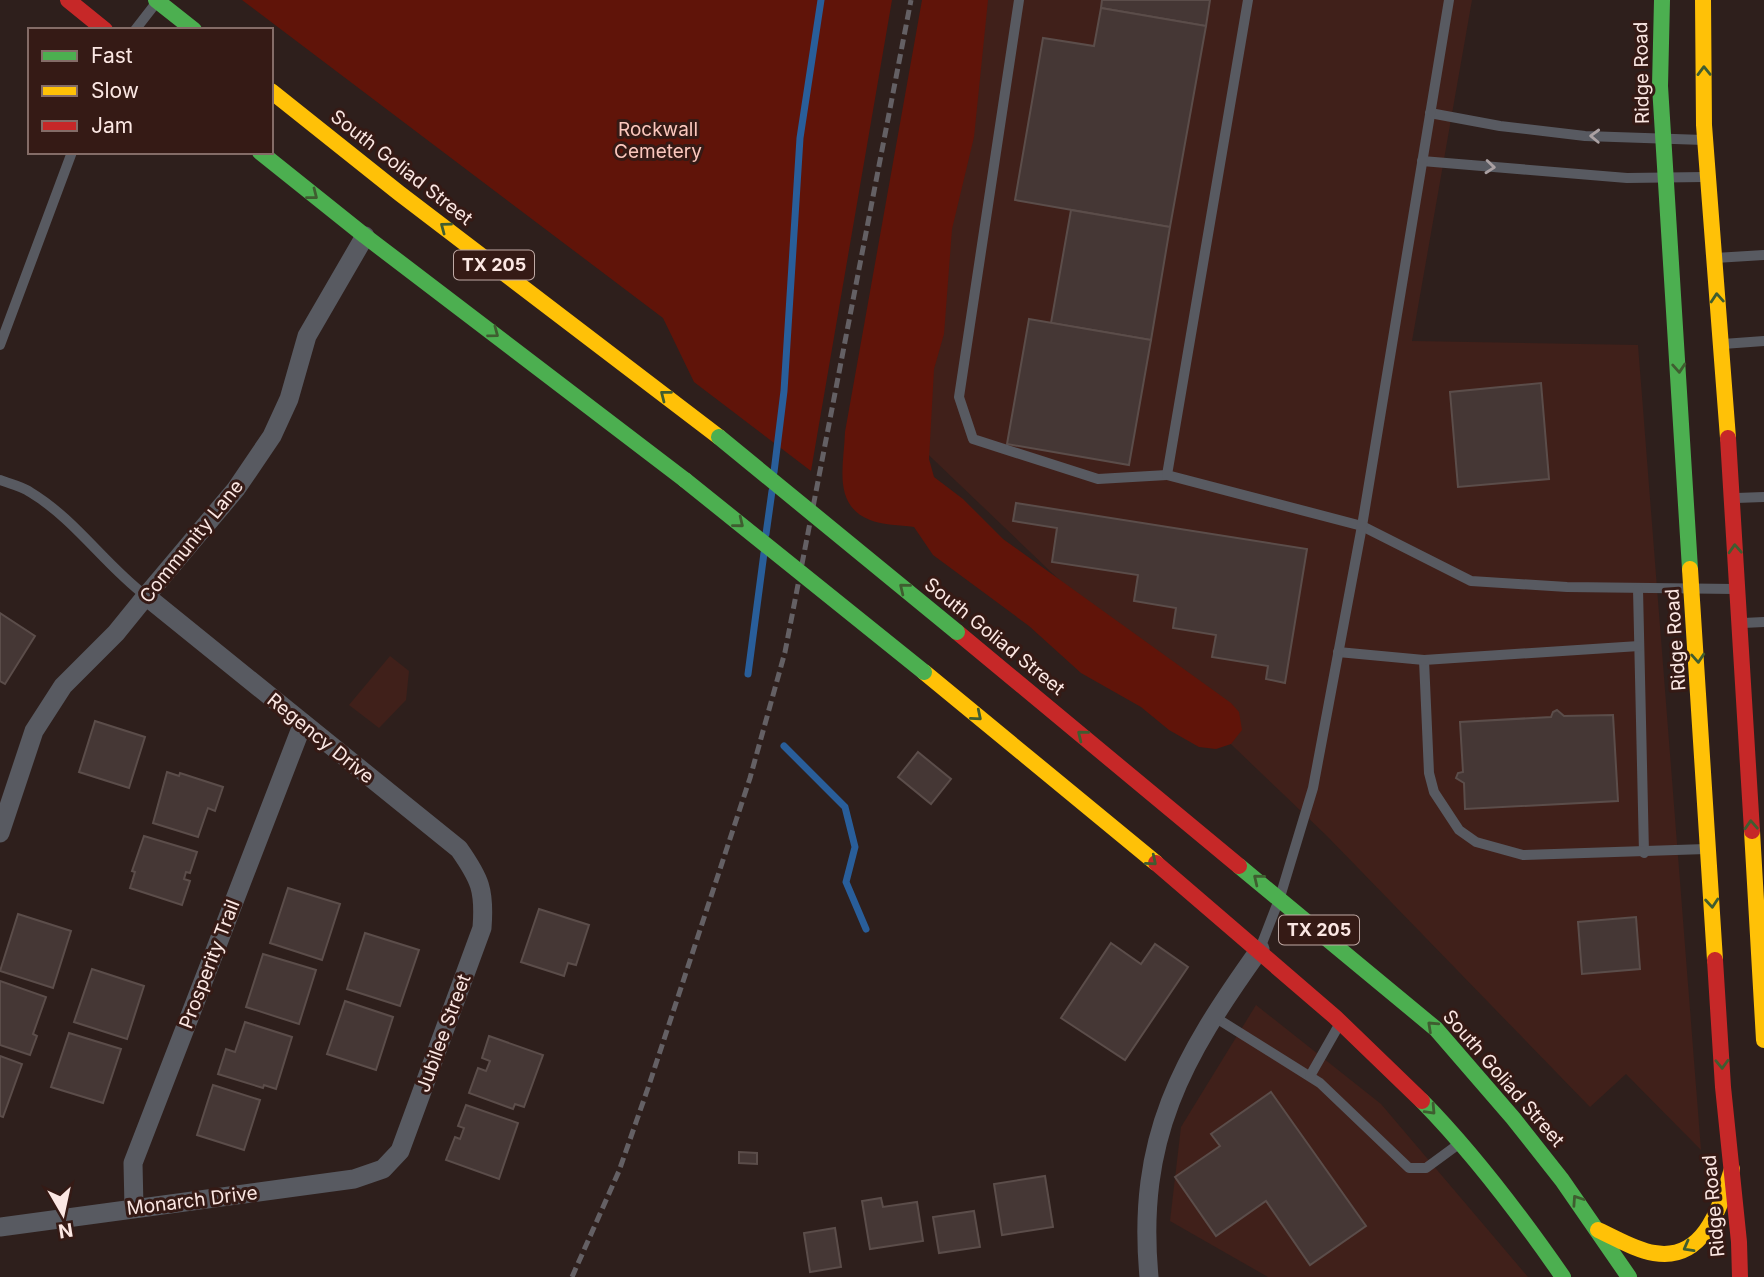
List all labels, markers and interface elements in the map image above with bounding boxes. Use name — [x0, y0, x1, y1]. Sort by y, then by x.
street label: Ridge Road — [1629, 22, 1654, 124]
legend — [28, 28, 273, 154]
text: Fast — [91, 43, 133, 68]
one-way arrow — [1696, 65, 1712, 76]
text: Slow — [91, 78, 139, 103]
street label: South Goliad Street — [326, 105, 477, 230]
text: Jam — [91, 113, 133, 138]
park label: Rockwall Cemetery — [614, 118, 702, 163]
one-way arrow — [1589, 129, 1600, 144]
one-way arrow — [1484, 159, 1496, 174]
one-way arrow — [306, 186, 318, 199]
one-way arrow — [440, 223, 453, 236]
road number: TX 205 — [454, 250, 534, 279]
one-way arrow — [1710, 292, 1725, 303]
one-way arrow — [486, 325, 498, 338]
one-way arrow — [1671, 363, 1686, 374]
one-way arrow — [660, 391, 673, 404]
street label: Community Lane — [135, 475, 248, 608]
one-way arrow — [731, 514, 743, 527]
one-way arrow — [1727, 544, 1742, 555]
street label: South Goliad Street — [920, 573, 1069, 700]
one-way arrow — [900, 584, 912, 597]
street label: Ridge Road — [1660, 588, 1691, 692]
one-way arrow — [1690, 653, 1705, 664]
street label: Regency Drive — [263, 688, 379, 788]
one-way arrow — [968, 708, 981, 720]
one-way arrow — [1078, 730, 1090, 743]
one-way arrow — [1743, 820, 1758, 831]
one-way arrow — [1145, 852, 1157, 865]
one-way arrow — [1253, 875, 1266, 887]
street label: Prosperity Trail — [174, 897, 245, 1032]
one-way arrow — [1704, 898, 1719, 909]
road number: TX 205 — [1279, 916, 1359, 945]
street label: Jubilee Street — [411, 971, 475, 1095]
street label: South Goliad Street — [1438, 1005, 1569, 1151]
one-way arrow — [1427, 1022, 1440, 1034]
one-way arrow — [1715, 1059, 1730, 1070]
one-way arrow — [1423, 1102, 1436, 1115]
street label: Ridge Road — [1698, 1154, 1729, 1258]
north arrow — [28, 1179, 98, 1249]
street label: Monarch Drive — [125, 1181, 259, 1220]
one-way arrow — [1573, 1195, 1585, 1208]
text: N — [57, 1218, 75, 1243]
one-way arrow — [1682, 1239, 1695, 1252]

